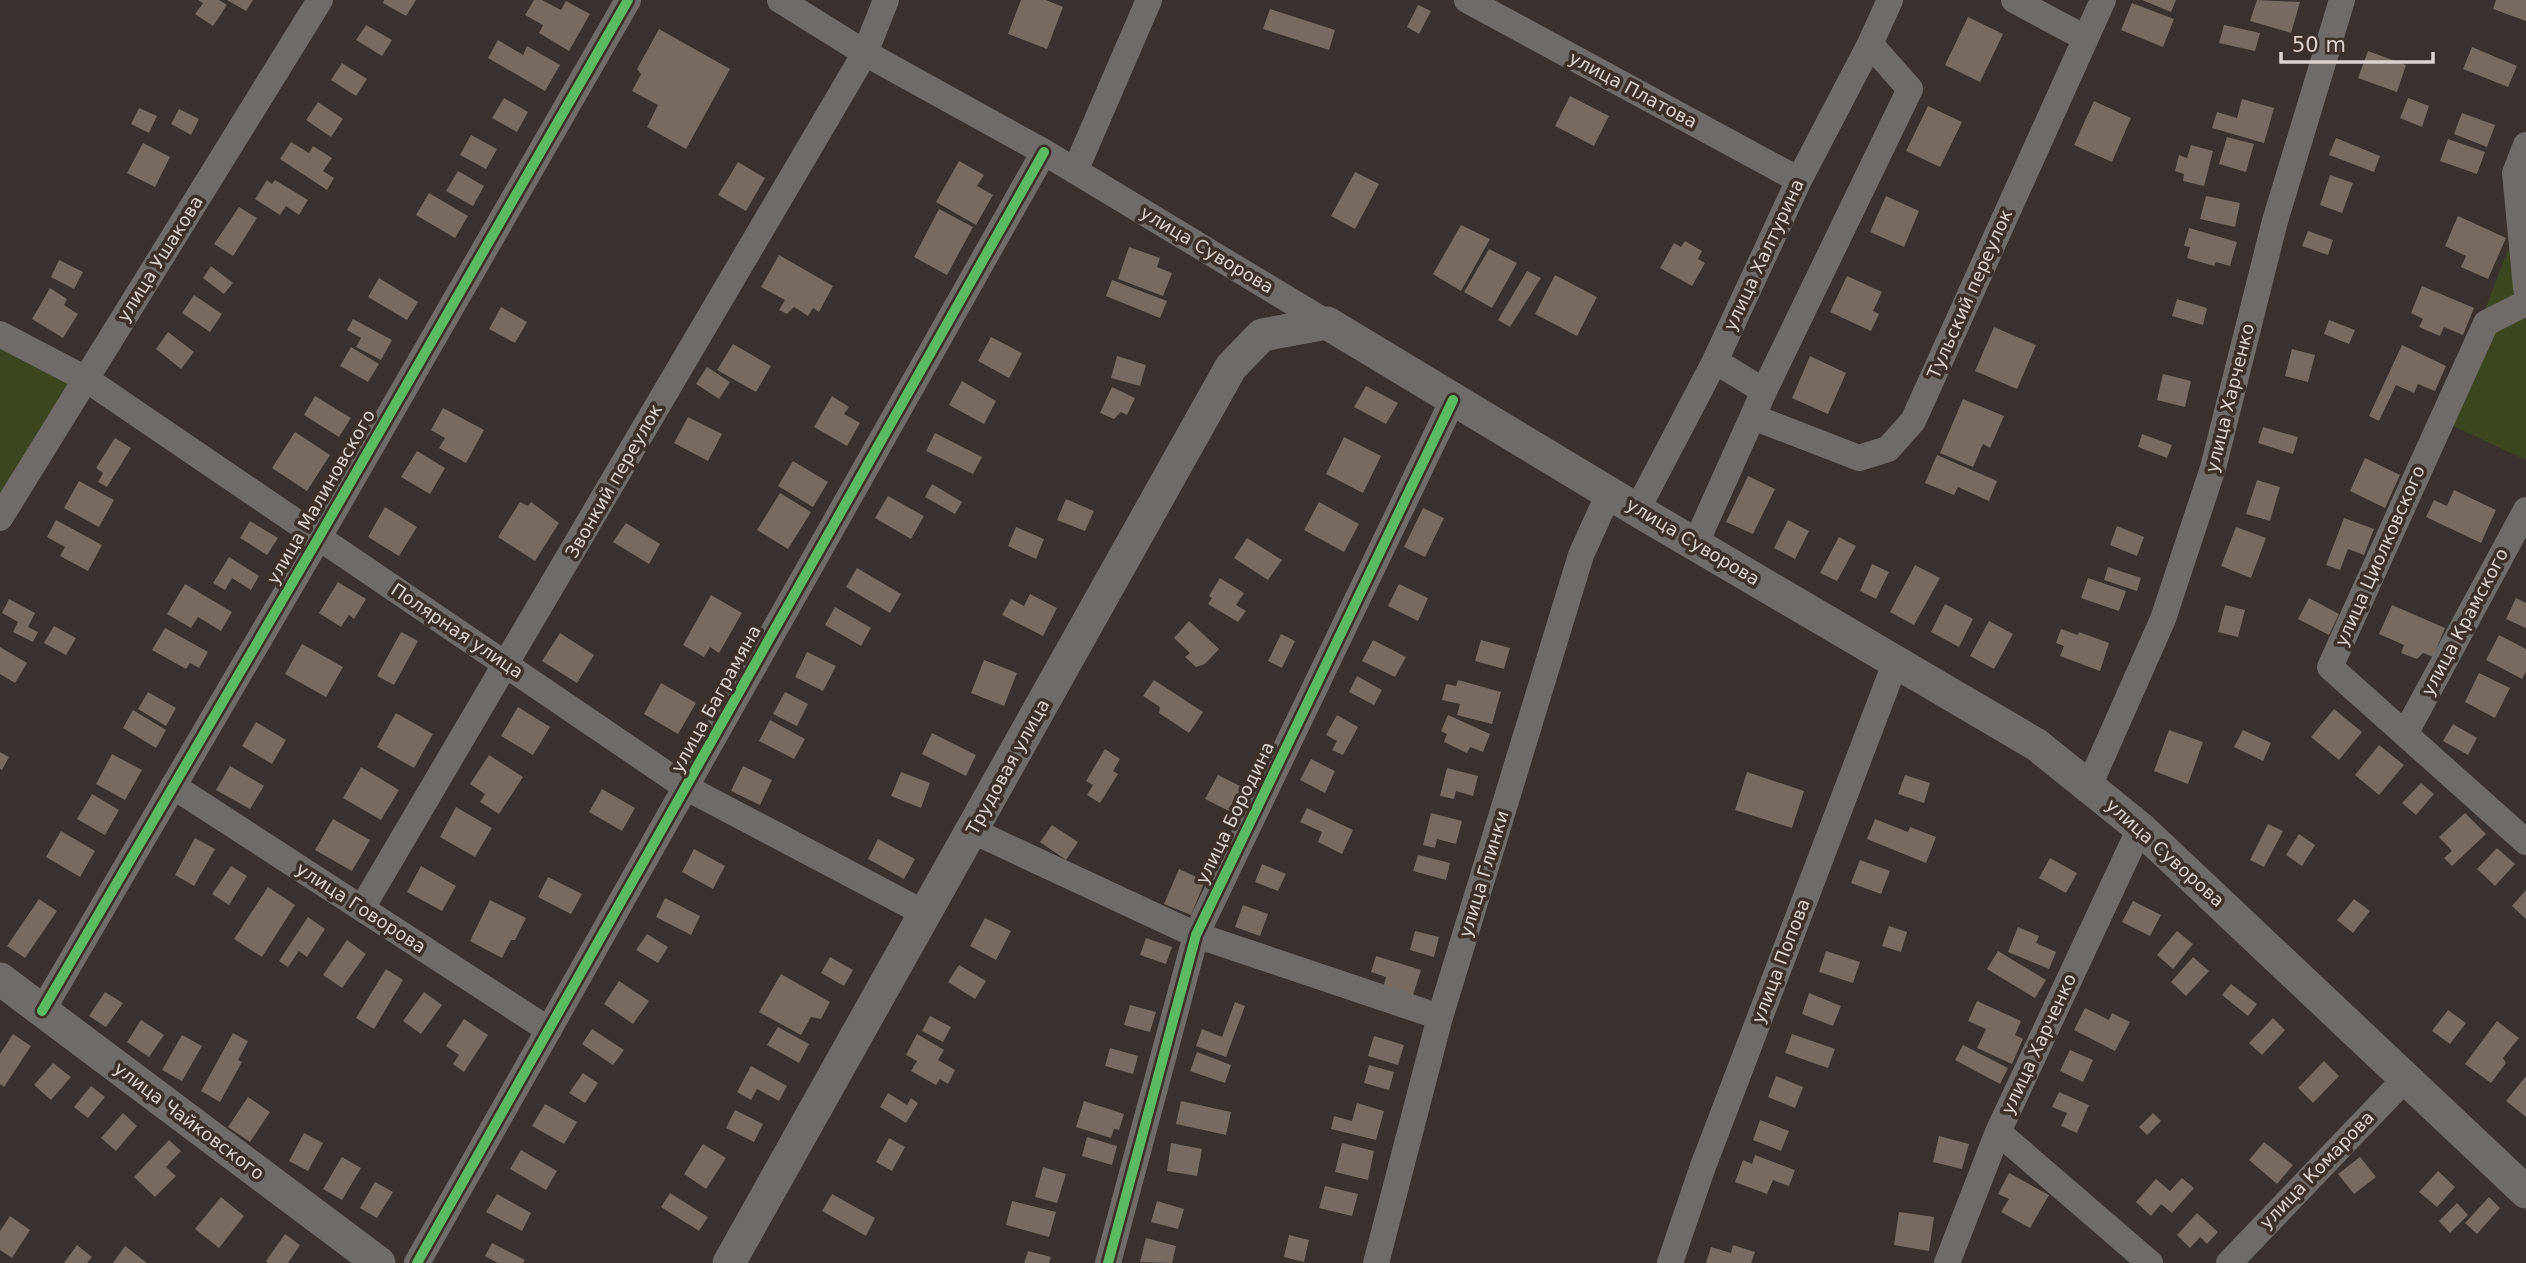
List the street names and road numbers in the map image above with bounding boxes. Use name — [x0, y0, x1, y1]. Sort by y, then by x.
street label: улица Платова — [1566, 47, 1701, 132]
street label: улица Халтурина — [1719, 176, 1808, 334]
street label: улица Ушакова — [112, 192, 207, 326]
street label: улица Суворова — [1137, 201, 1278, 298]
street label: Тульский переулок — [1922, 206, 2016, 383]
street label: улица Харченко — [2201, 321, 2258, 475]
street label: Звонкий переулок — [561, 400, 666, 561]
street label: улица Малиновского — [262, 406, 379, 588]
street label: улица Циолковского — [2330, 462, 2429, 650]
street label: улица Суворова — [1623, 493, 1764, 590]
street label: улица Крамского — [2417, 544, 2512, 699]
street label: Полярная улица — [387, 579, 527, 683]
street label: улица Баграмяна — [666, 621, 765, 776]
street label: Трудовая улица — [961, 695, 1054, 839]
street label: улица Бородина — [1191, 738, 1278, 887]
street label: улица Суворова — [2102, 794, 2229, 911]
street label: улица Глинки — [1454, 808, 1513, 940]
street label: улица Говорова — [292, 858, 430, 957]
street label: улица Попова — [1747, 896, 1814, 1026]
street label: улица Харченко — [1997, 970, 2080, 1118]
street label: улица Чайковского — [110, 1057, 269, 1184]
street label: улица Комарова — [2255, 1106, 2378, 1233]

